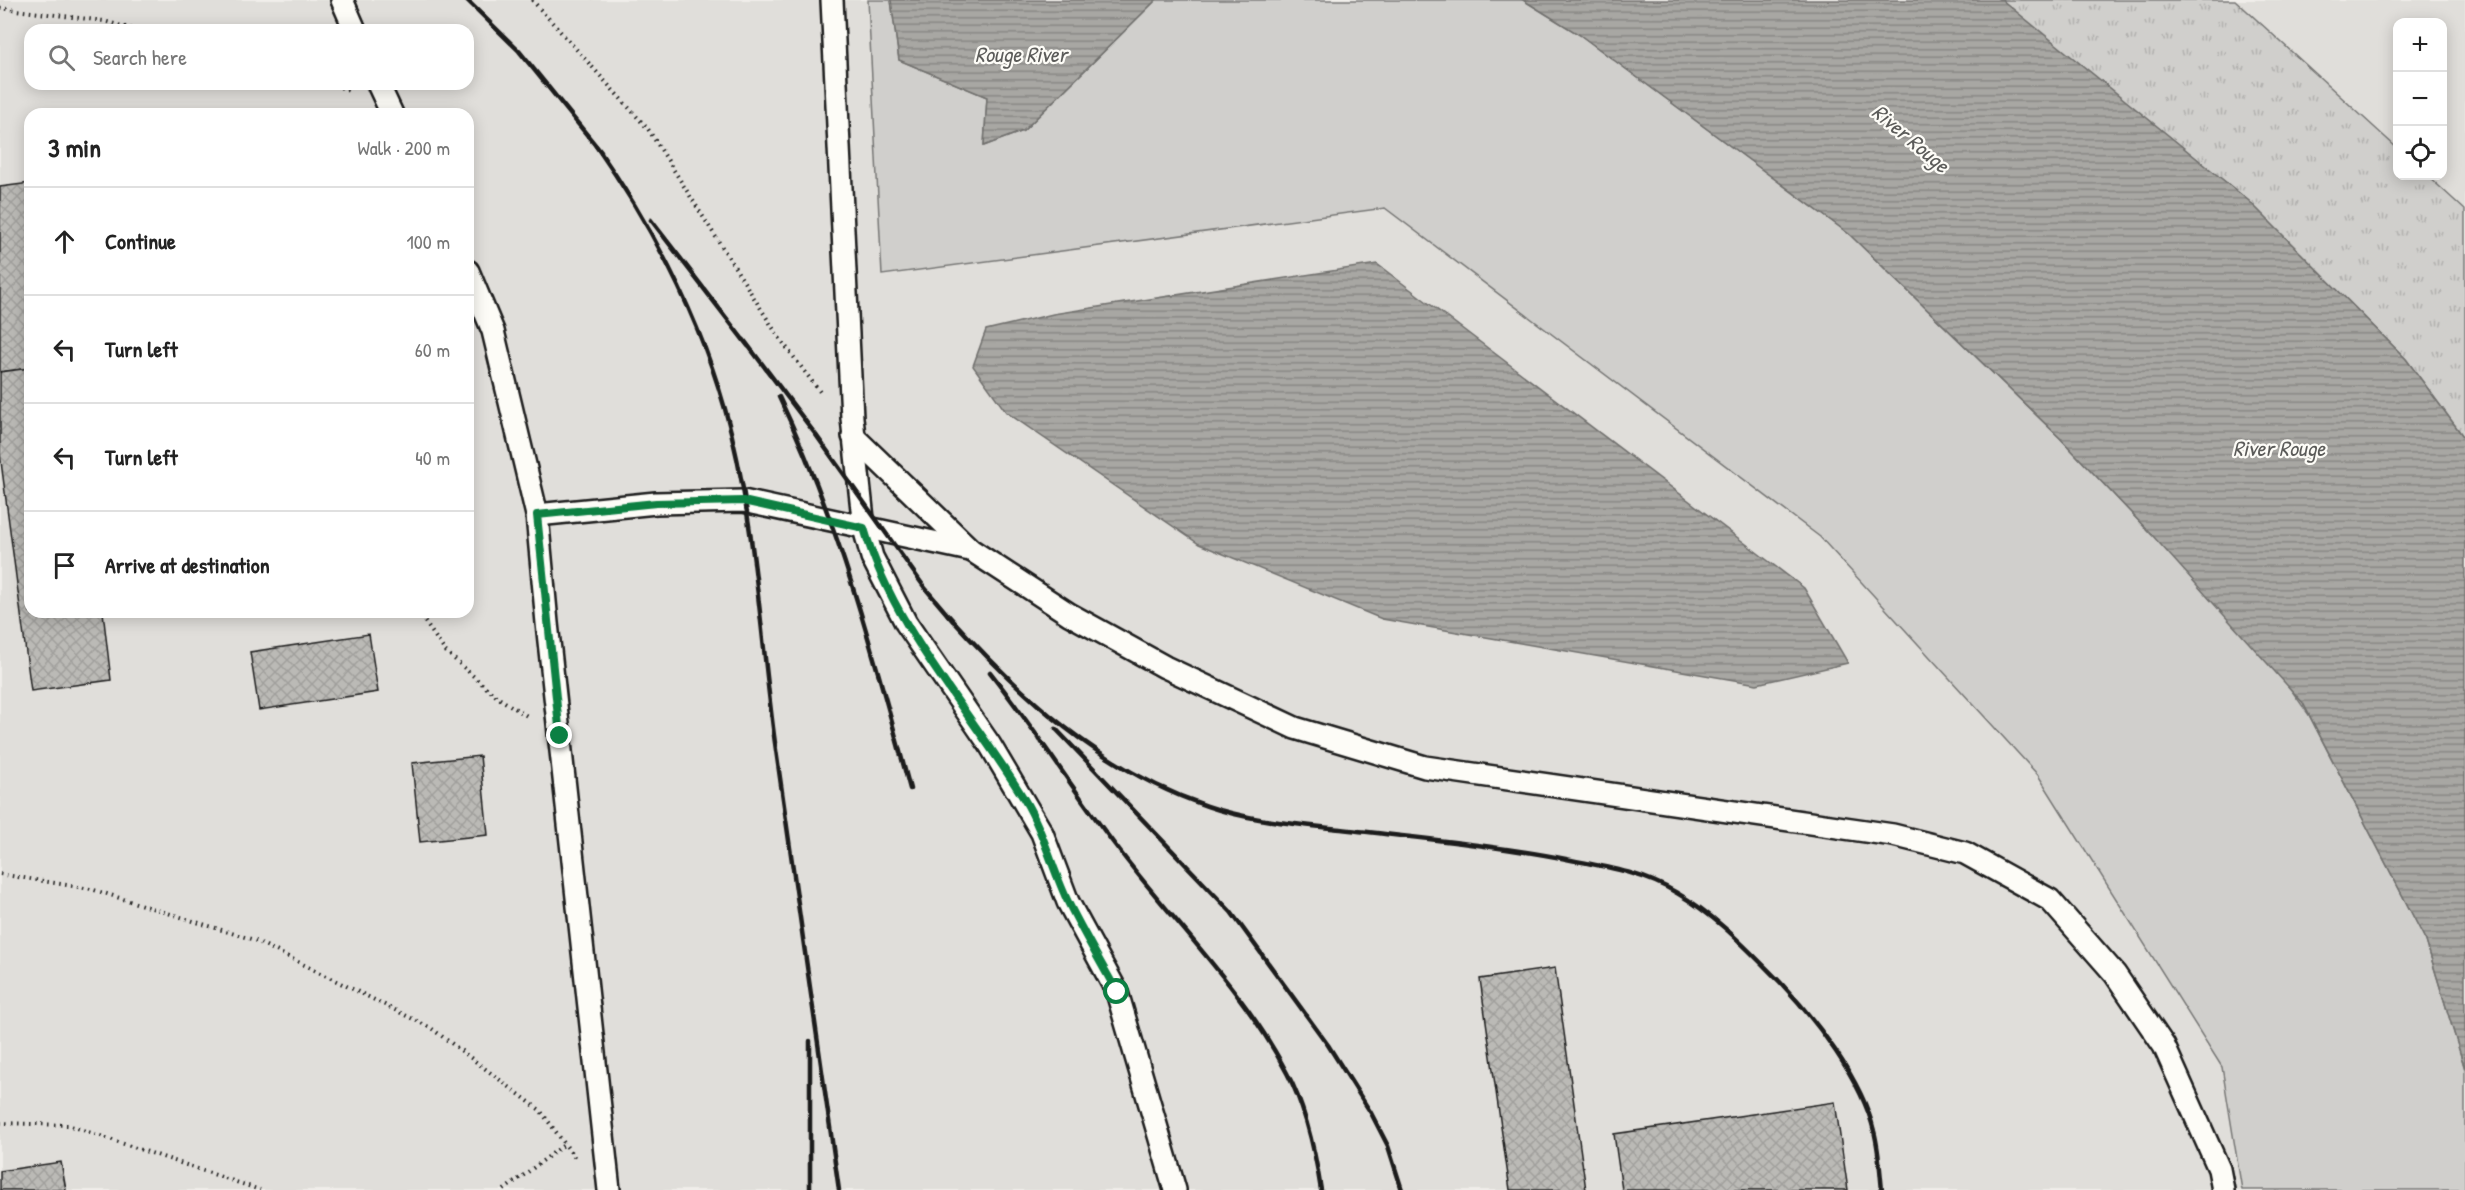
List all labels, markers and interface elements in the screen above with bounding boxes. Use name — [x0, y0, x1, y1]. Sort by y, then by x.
map controls — [2393, 18, 2447, 180]
button: + — [2393, 18, 2447, 72]
search box — [24, 24, 474, 90]
water label: Rouge River — [975, 39, 1070, 69]
icon: search — [45, 41, 78, 74]
text: Search here — [93, 42, 187, 72]
button: − — [2393, 72, 2447, 126]
water label: River Rouge — [1866, 97, 1957, 180]
button: locate — [2393, 126, 2447, 180]
text: 3 min — [48, 130, 101, 165]
text: Walk · 200 m — [358, 134, 450, 161]
icon: ahead — [48, 225, 81, 258]
text: Continue — [105, 226, 176, 256]
text: 100 m — [407, 228, 450, 255]
icon: left — [48, 333, 81, 366]
text: Turn left — [105, 334, 178, 364]
text: 60 m — [415, 336, 450, 363]
water label: River Rouge — [2233, 433, 2326, 463]
icon: left — [48, 441, 81, 474]
text: Turn left — [105, 442, 178, 472]
text: 40 m — [415, 444, 450, 471]
icon: arrive — [48, 549, 81, 582]
text: Arrive at destination — [105, 550, 270, 580]
route end — [546, 722, 572, 748]
route start — [1103, 978, 1129, 1004]

